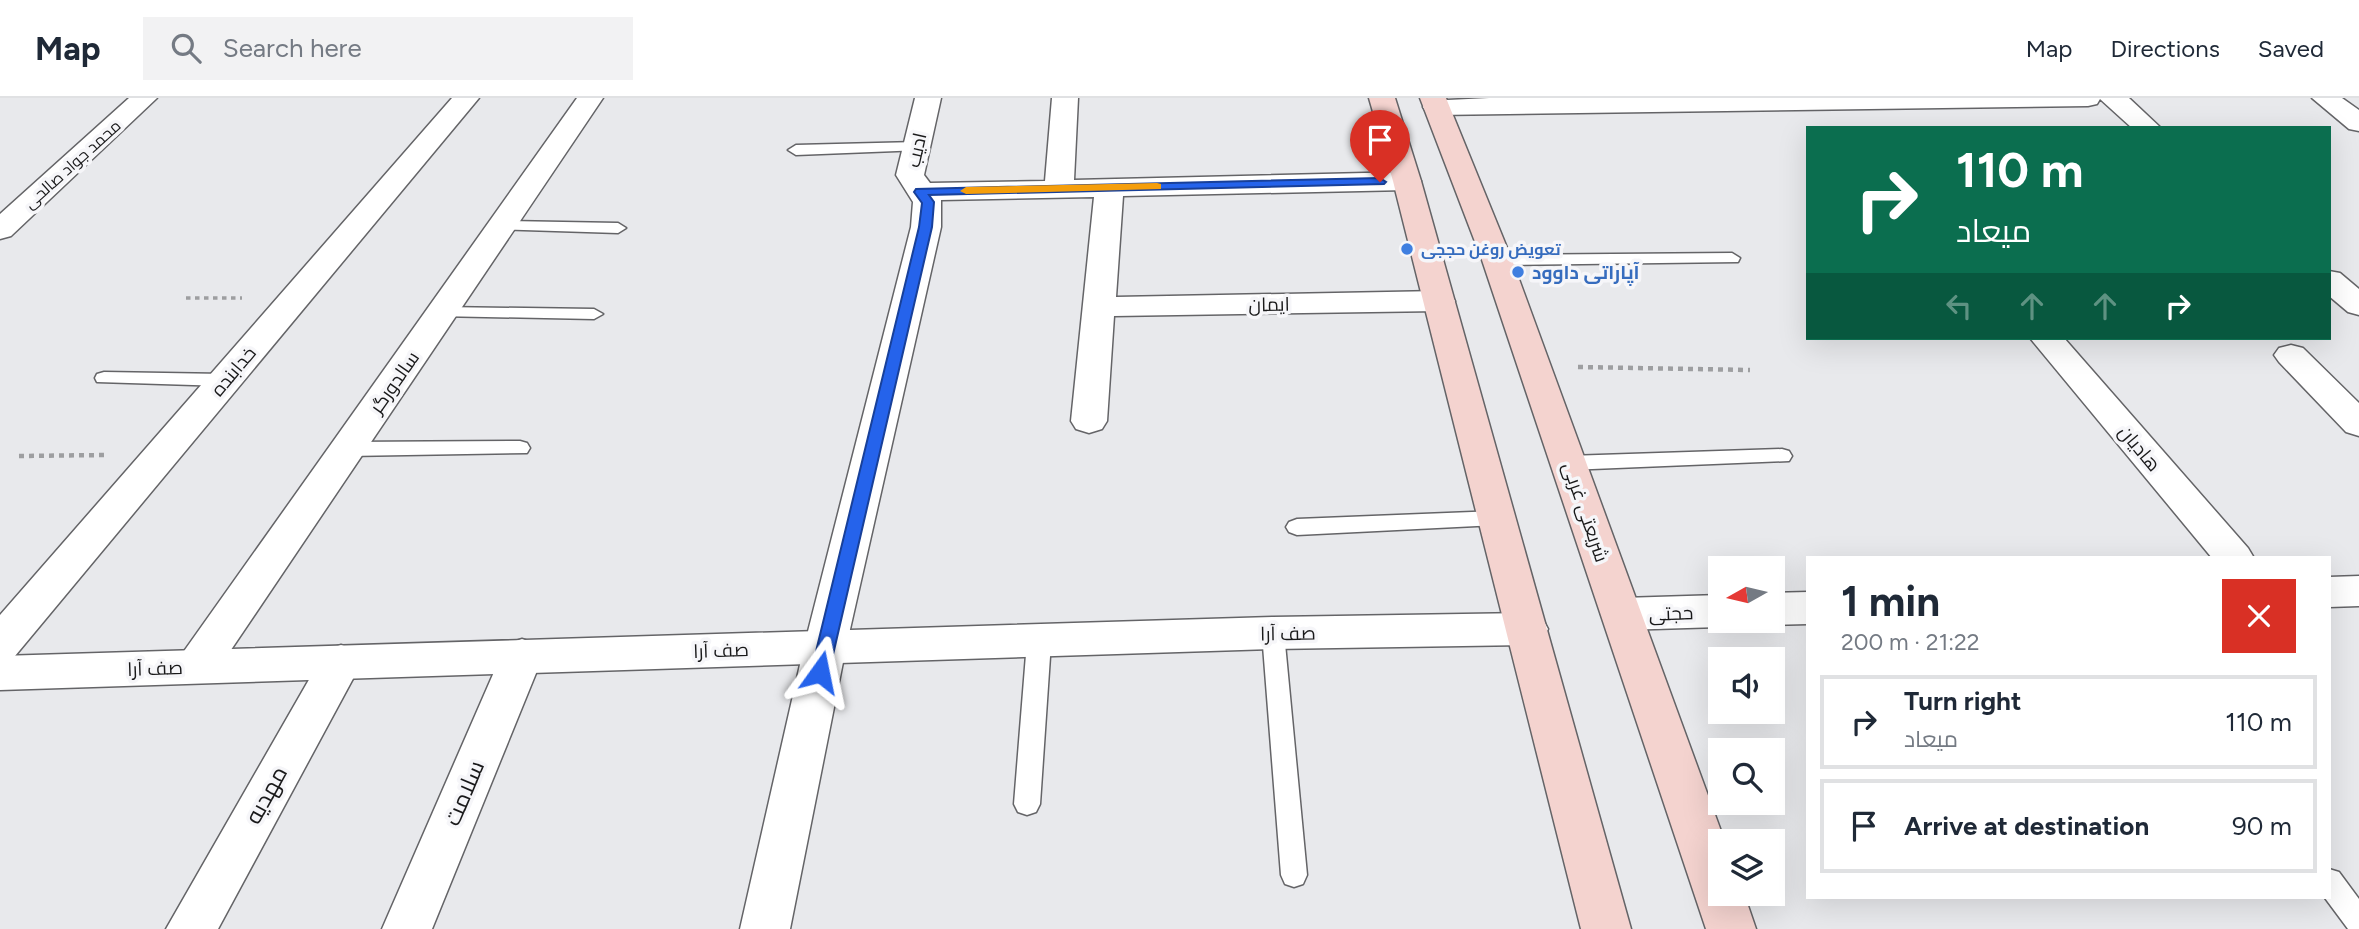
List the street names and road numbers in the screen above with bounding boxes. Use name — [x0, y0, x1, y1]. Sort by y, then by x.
street label: محمد جواد صالحی — [20, 116, 125, 213]
street label: ادیب — [901, 131, 932, 170]
street label: ایمان — [1248, 293, 1290, 316]
street label: خدابنده — [206, 342, 261, 401]
street label: سالدورگر — [364, 347, 424, 419]
street label: هادیان — [2114, 421, 2166, 476]
street label: شریعتی غربی — [1558, 459, 1613, 565]
street label: حجتی — [1648, 601, 1694, 626]
street label: صف آرا — [1260, 622, 1316, 645]
street label: صف آرا — [693, 638, 749, 663]
street label: صف آرا — [127, 656, 183, 681]
street label: سلامت — [438, 756, 490, 830]
street label: مهدیه — [239, 761, 293, 829]

